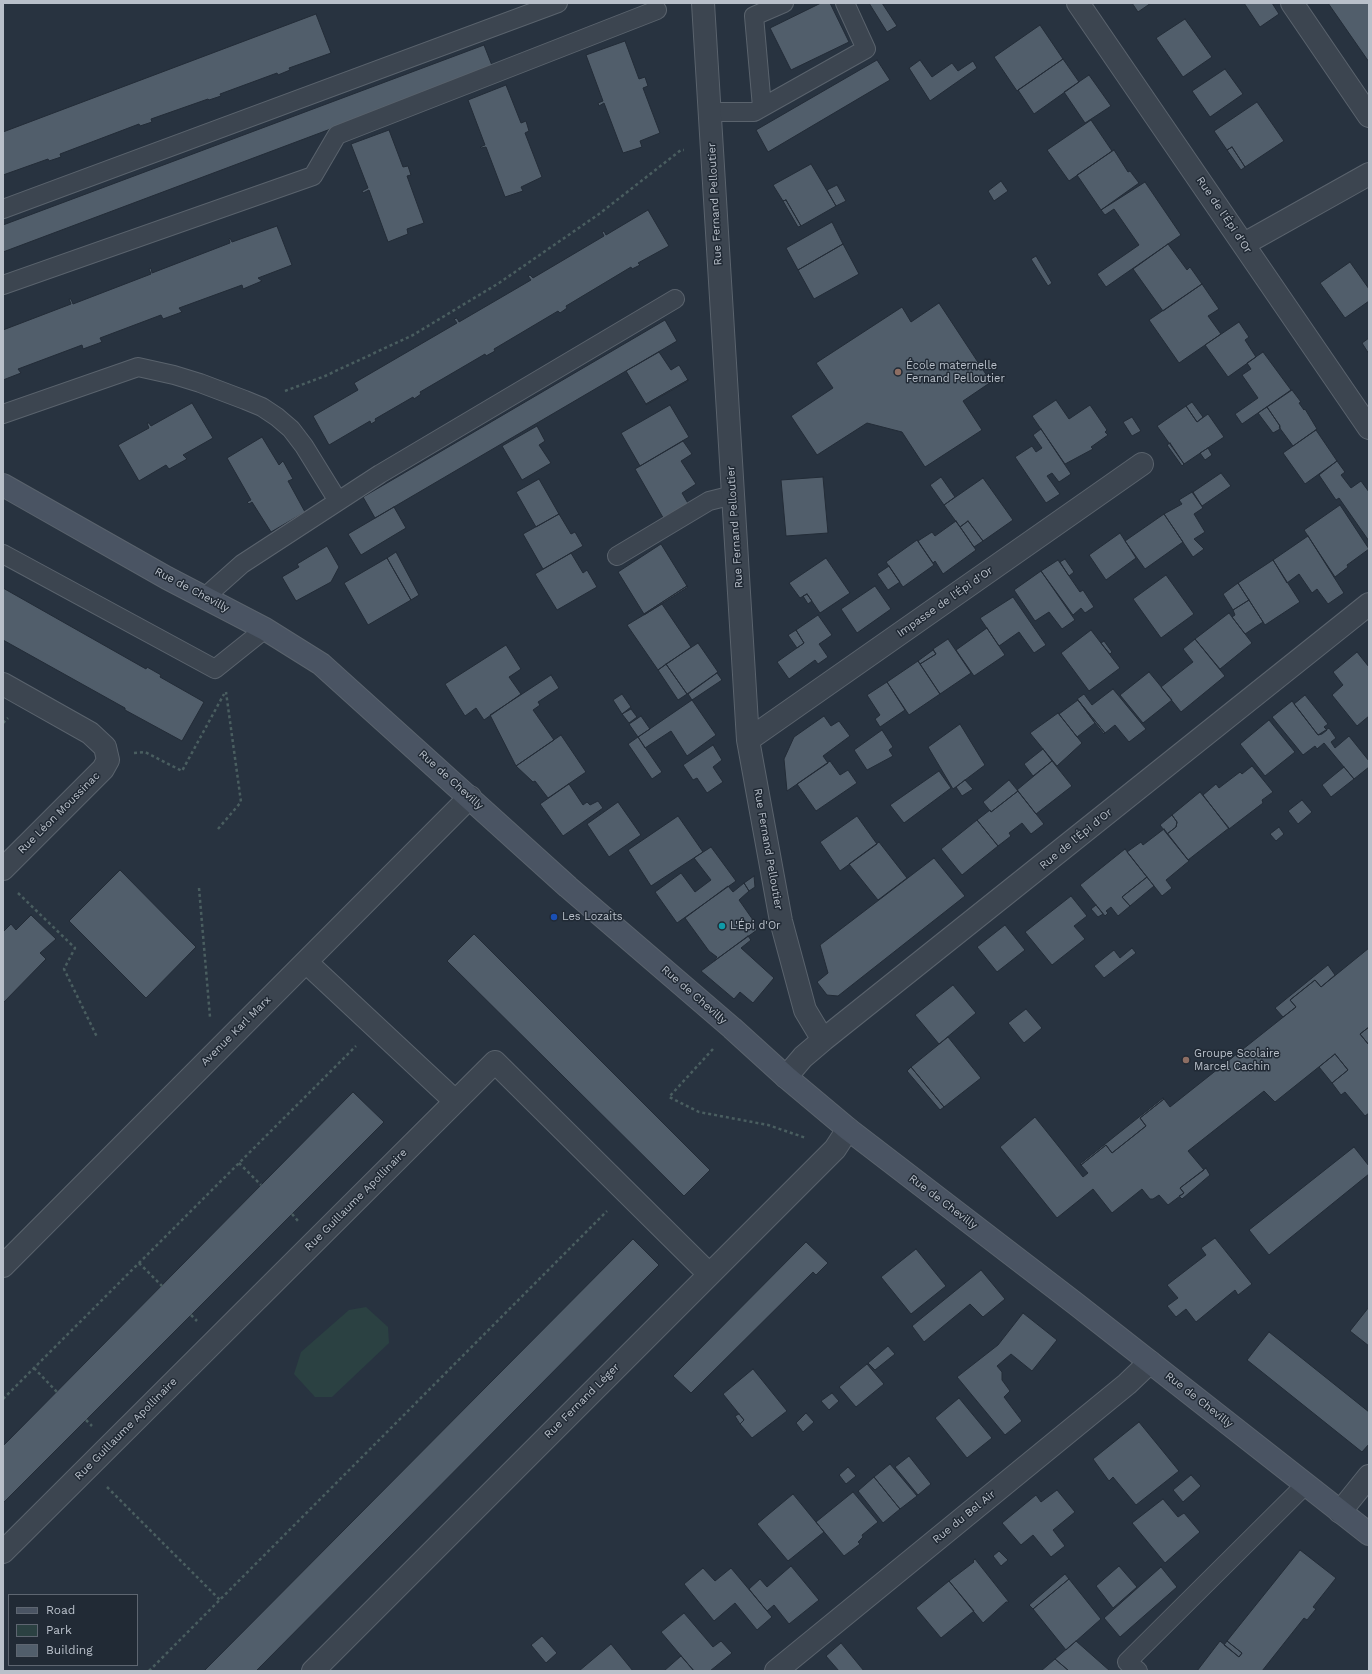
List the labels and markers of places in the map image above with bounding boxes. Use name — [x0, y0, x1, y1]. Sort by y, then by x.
place label: École maternelle Fernand Pelloutier — [906, 359, 1005, 385]
marker: École maternelle Fernand Pelloutier — [893, 367, 903, 377]
place label: Les Lozaits — [562, 910, 623, 924]
marker: Les Lozaits — [549, 912, 559, 922]
place label: L'Épi d'Or — [730, 919, 781, 933]
marker: L'Épi d'Or — [717, 921, 727, 931]
place label: Groupe Scolaire Marcel Cachin — [1194, 1047, 1280, 1073]
marker: Groupe Scolaire Marcel Cachin — [1181, 1055, 1191, 1065]

